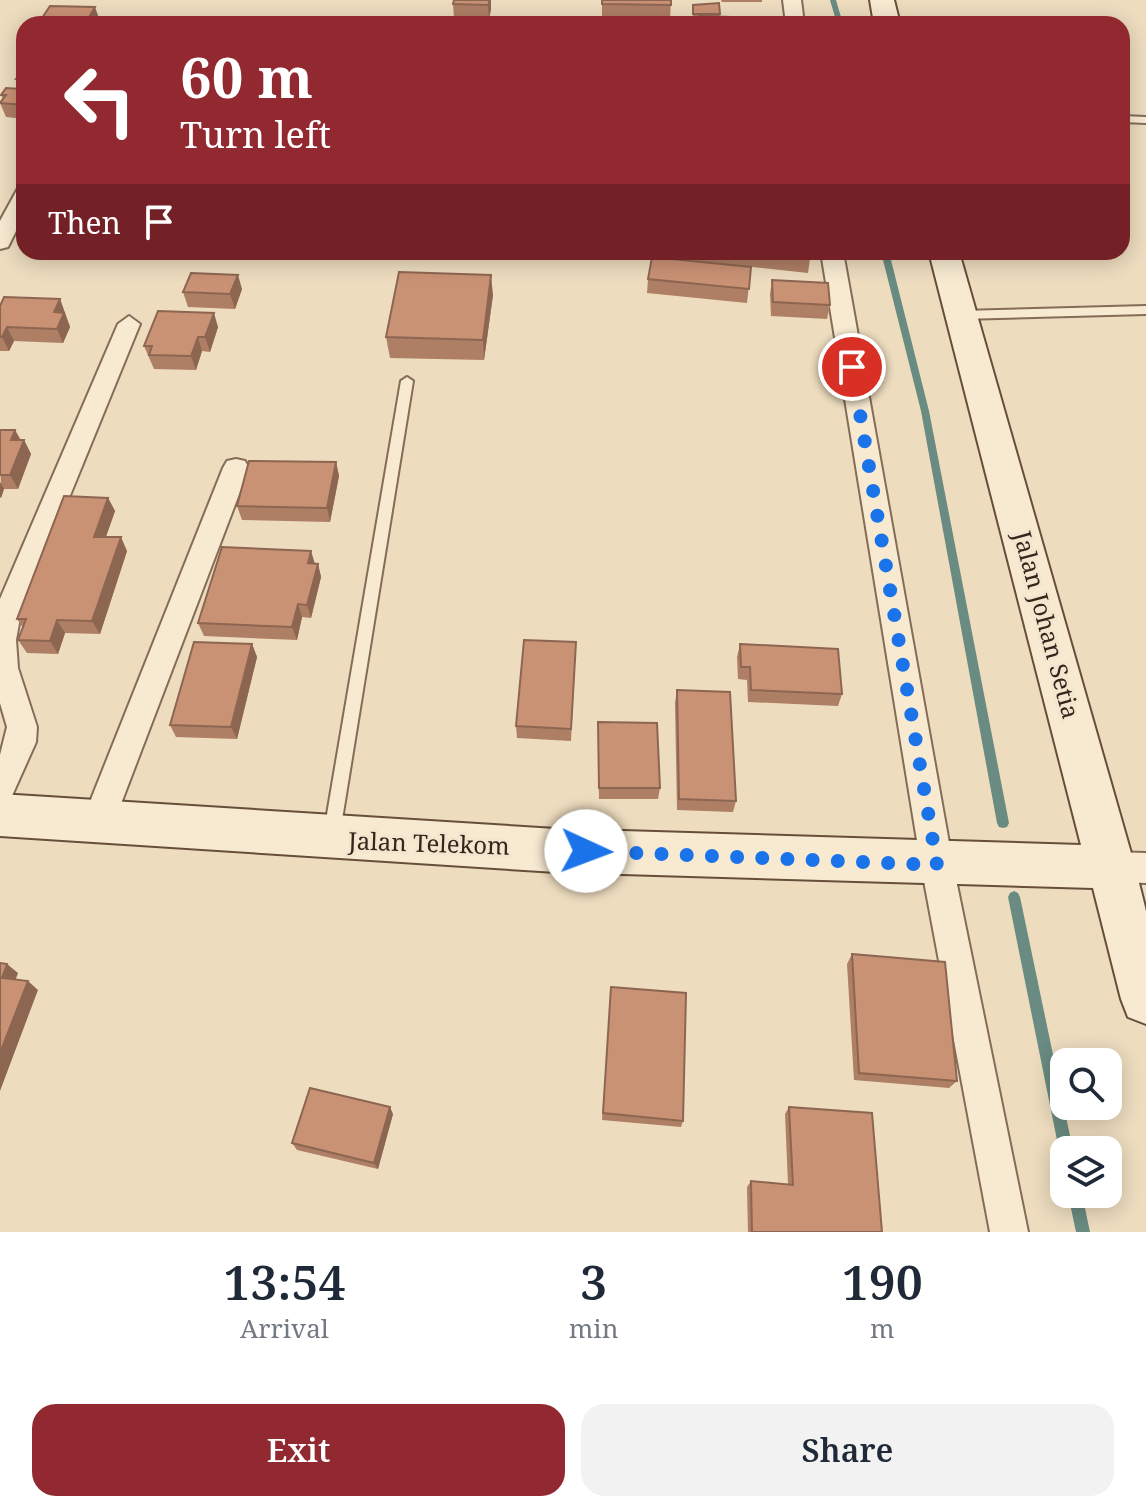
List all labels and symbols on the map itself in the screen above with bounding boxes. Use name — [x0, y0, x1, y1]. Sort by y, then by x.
pin — [818, 333, 886, 401]
street label: Jalan Johan Setia — [1006, 526, 1088, 722]
position arrow — [544, 809, 628, 893]
street label: Jalan Telekom — [347, 823, 511, 862]

